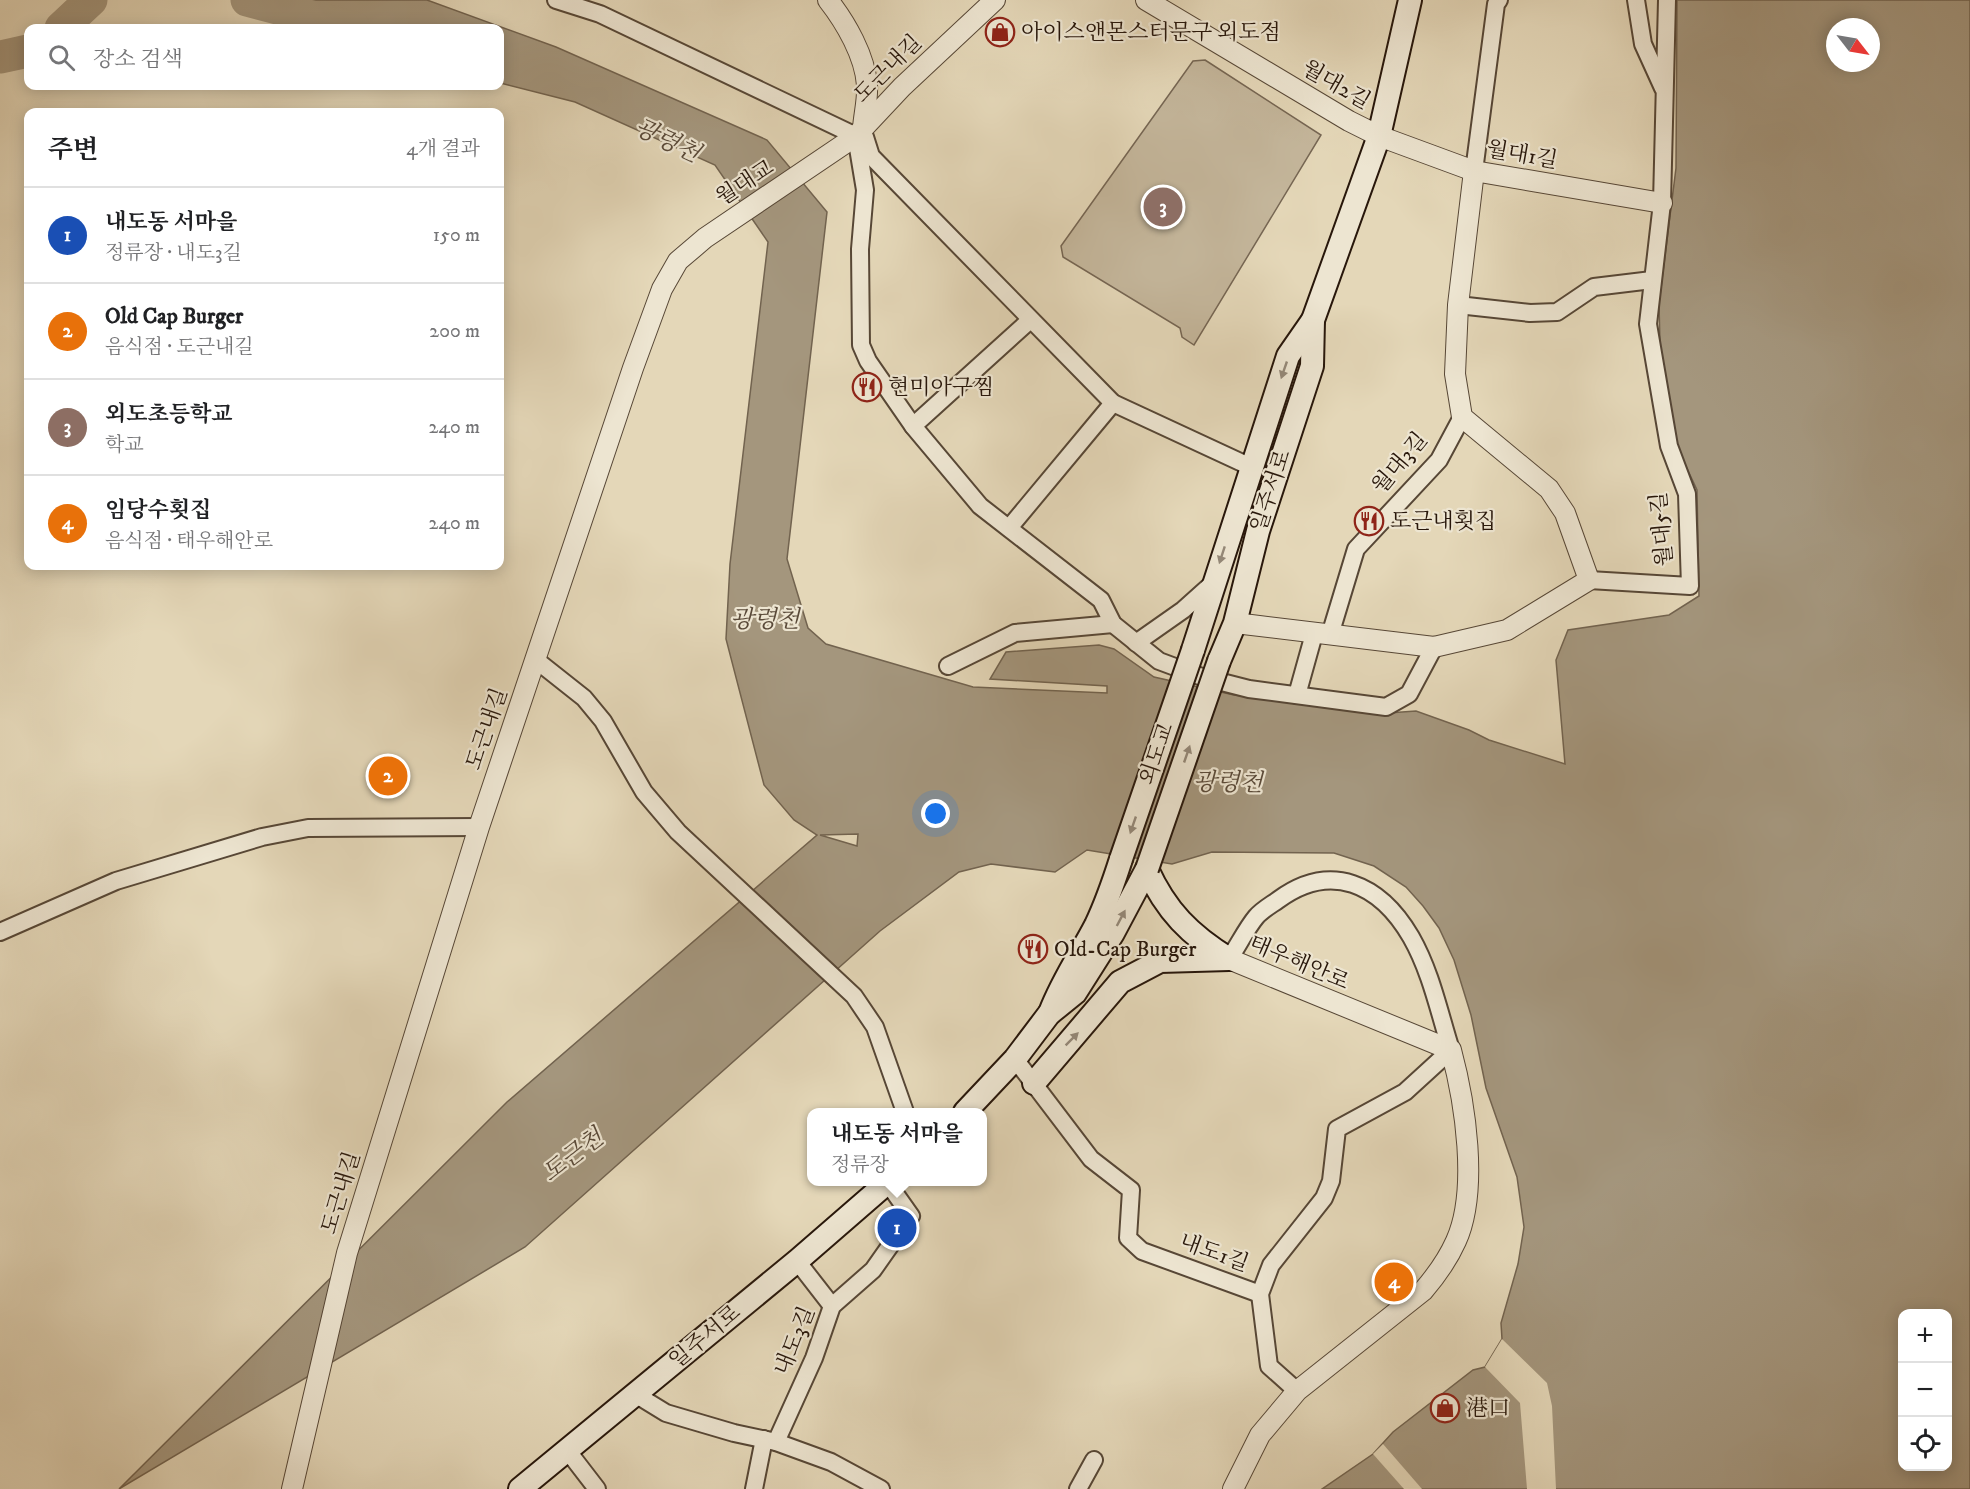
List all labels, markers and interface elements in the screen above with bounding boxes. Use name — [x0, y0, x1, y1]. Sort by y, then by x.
shop icon: 아이스앤몬스터문구 외도점 — [984, 16, 1016, 48]
north arrow — [1826, 18, 1880, 72]
place label: 아이스앤몬스터문구 외도점 — [1021, 19, 1281, 46]
search box — [24, 24, 504, 90]
street label: 도근내길 — [848, 29, 928, 109]
icon: search — [45, 41, 78, 74]
text: 장소 검색 — [93, 46, 183, 73]
street label: 월대2길 — [1297, 55, 1375, 115]
water label: 광령천 — [629, 112, 706, 171]
text: 주변 — [48, 134, 98, 167]
street label: 월대1길 — [1484, 135, 1560, 175]
text: 4개 결과 — [406, 137, 480, 162]
street label: 월대교 — [711, 154, 779, 212]
pin: 3 — [1144, 184, 1182, 230]
text: 내도동 서마을 — [105, 209, 237, 236]
text: 1 — [64, 223, 71, 248]
text: 150 m — [433, 223, 480, 248]
text: 정류장 · 내도3길 — [105, 241, 242, 266]
text: Old Cap Burger — [105, 303, 243, 330]
text: 2 — [63, 319, 72, 344]
text: 200 m — [429, 319, 480, 344]
text: 음식점 · 도근내길 — [105, 335, 254, 360]
one-way arrow — [1278, 361, 1288, 379]
restaurant icon: 현미아구찜 — [851, 371, 883, 403]
place label: 현미아구찜 — [888, 374, 994, 401]
text: 외도초등학교 — [105, 401, 233, 428]
text: 3 — [64, 415, 71, 440]
text: 240 m — [429, 415, 480, 440]
street label: 월대3길 — [1367, 427, 1433, 499]
text: 학교 — [105, 433, 144, 458]
street label: 일주서로 — [1245, 446, 1297, 536]
street label: 월대5길 — [1645, 491, 1679, 567]
text: 임당수횟집 — [105, 497, 211, 524]
restaurant icon: 도근내횟집 — [1353, 505, 1385, 537]
place label: 도근내횟집 — [1390, 508, 1496, 535]
text: 4 — [62, 511, 73, 536]
text: 240 m — [429, 511, 480, 536]
text: 음식점 · 태우해안로 — [105, 529, 273, 554]
one-way arrow — [1216, 546, 1226, 564]
water label: 광령천 — [730, 605, 802, 635]
street label: 도근내길 — [460, 684, 514, 774]
street label: 외도교 — [1134, 719, 1180, 789]
one-way arrow — [1183, 745, 1193, 763]
pin: 2 — [368, 754, 408, 798]
water label: 광령천 — [1193, 767, 1265, 799]
your location — [921, 799, 950, 828]
one-way arrow — [1127, 816, 1137, 834]
one-way arrow — [1116, 909, 1126, 926]
street label: 태우해안로 — [1245, 930, 1353, 996]
restaurant icon: Old-Cap Burger — [1017, 933, 1049, 965]
place label: Old-Cap Burger — [1054, 936, 1197, 963]
one-way arrow — [1065, 1032, 1079, 1046]
popup — [807, 1108, 987, 1186]
text: 내도동 서마을 — [831, 1121, 963, 1148]
water label: 도근천 — [536, 1122, 611, 1189]
street label: 도근내길 — [316, 1148, 366, 1238]
text: 정류장 — [831, 1153, 889, 1178]
pin: 1 — [878, 1206, 916, 1250]
street label: 내도1길 — [1176, 1228, 1252, 1278]
pin: 4 — [1374, 1260, 1414, 1304]
street label: 일주서로 — [664, 1299, 746, 1375]
street label: 내도3길 — [769, 1303, 821, 1379]
map controls — [1898, 1309, 1952, 1471]
button: + — [1898, 1309, 1952, 1363]
button: − — [1898, 1363, 1952, 1417]
shop icon: 港口 — [1429, 1392, 1461, 1424]
place label: 港口 — [1466, 1395, 1510, 1422]
button: locate — [1898, 1417, 1952, 1471]

